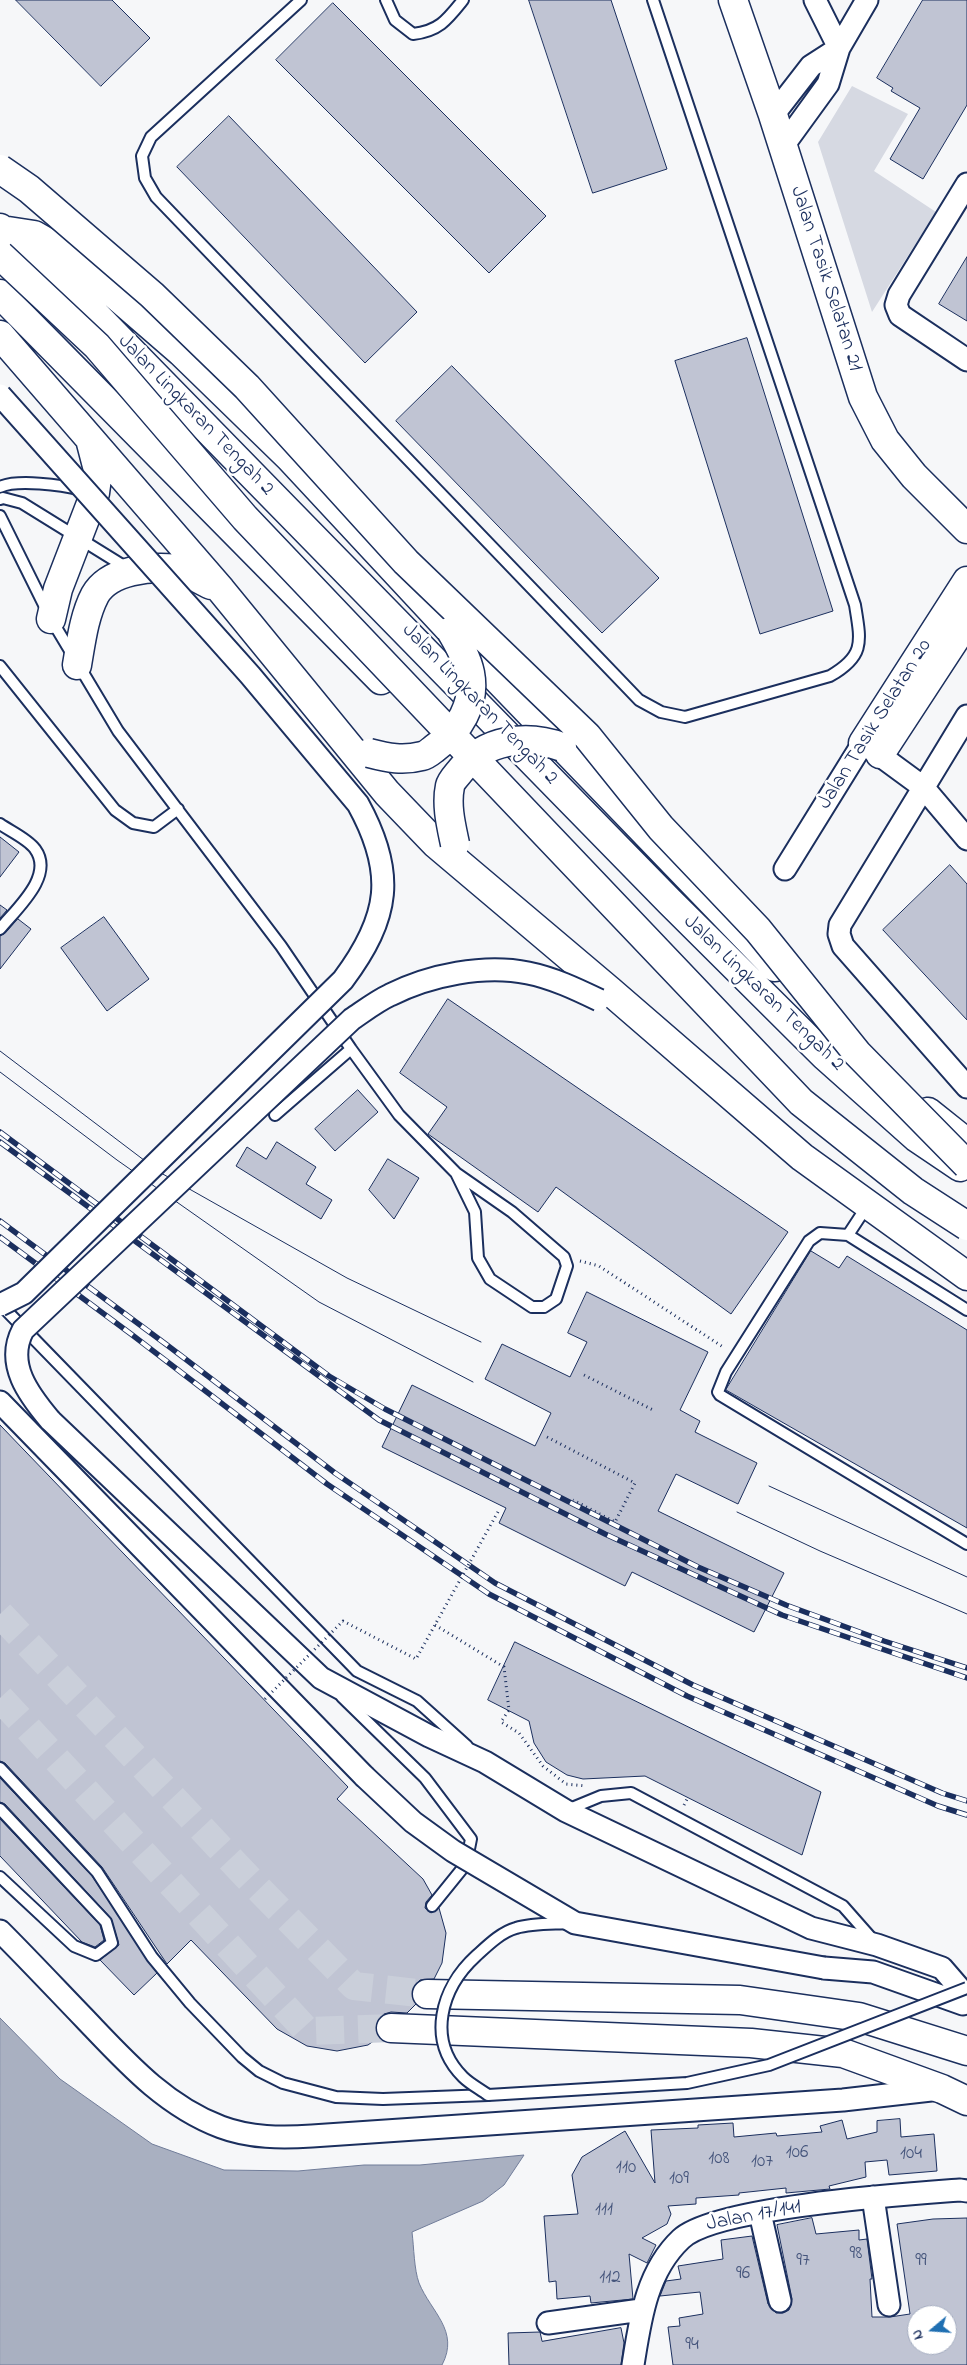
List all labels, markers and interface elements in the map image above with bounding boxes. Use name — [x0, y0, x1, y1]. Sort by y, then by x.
street label: Jalan Tasik Selatan 21 — [783, 183, 867, 375]
street label: Jalan Lingkaran Tengah 2 — [111, 330, 279, 502]
street label: Jalan Lingkaran Tengah 2 — [395, 619, 563, 791]
street label: Jalan Tasik Selatan 20 — [813, 635, 939, 815]
street label: Jalan Lingkaran Tengah 2 — [677, 910, 849, 1078]
house number: 106 — [786, 2143, 808, 2165]
house number: 104 — [900, 2144, 922, 2166]
house number: 108 — [708, 2149, 730, 2171]
house number: 107 — [751, 2152, 773, 2174]
house number: 110 — [616, 2158, 636, 2180]
house number: 109 — [669, 2169, 689, 2191]
street label: Jalan 17/141 — [705, 2195, 803, 2239]
house number: 111 — [595, 2200, 613, 2222]
house number: 98 — [850, 2244, 862, 2266]
house number: 97 — [796, 2251, 810, 2273]
house number: 99 — [915, 2251, 927, 2273]
house number: 96 — [736, 2264, 750, 2286]
house number: 112 — [599, 2268, 621, 2290]
north arrow — [907, 2305, 957, 2355]
text: N — [907, 2327, 930, 2342]
house number: 94 — [685, 2335, 699, 2357]

